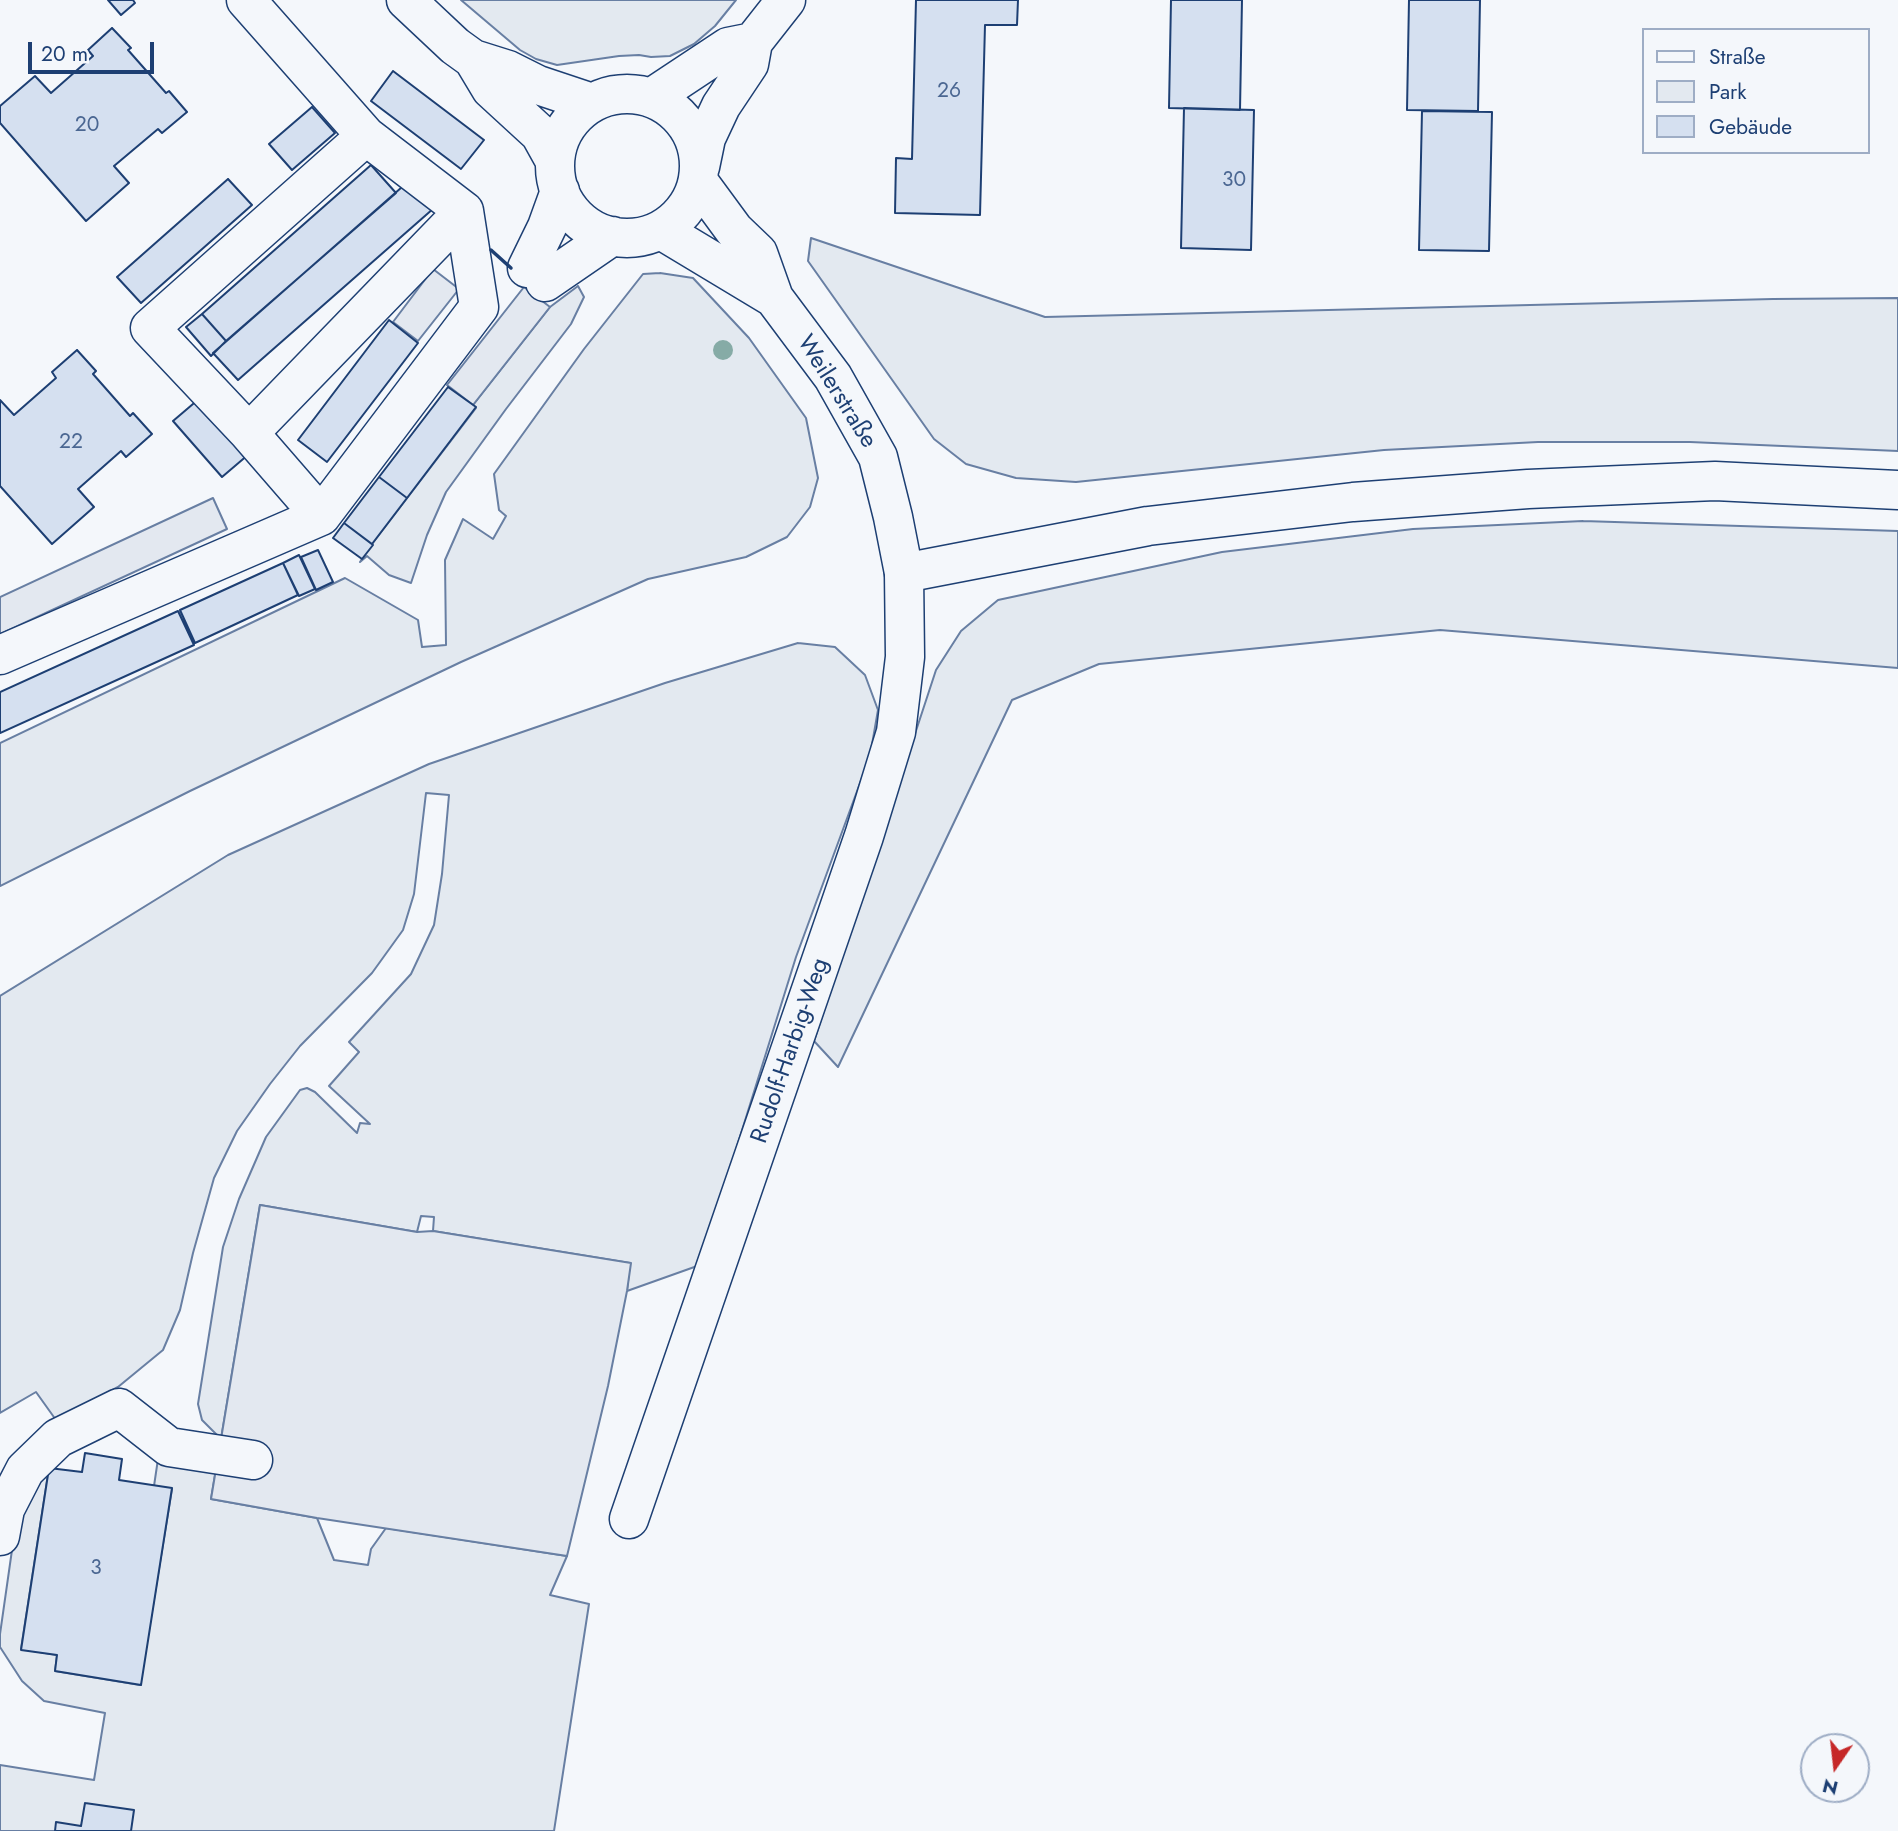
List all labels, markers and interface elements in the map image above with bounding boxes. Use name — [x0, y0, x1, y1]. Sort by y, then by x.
scale bar — [32, 28, 158, 72]
legend — [1643, 28, 1870, 154]
text: 20 m — [41, 39, 88, 69]
text: Straße — [1709, 42, 1766, 72]
text: Park — [1709, 77, 1746, 107]
house number: 26 — [937, 79, 961, 105]
text: Gebäude — [1709, 112, 1792, 142]
house number: 20 — [75, 113, 99, 139]
house number: 30 — [1222, 168, 1246, 194]
street label: Weilerstraße — [790, 330, 882, 454]
house number: 22 — [59, 430, 83, 456]
street label: Rudolf-Harbig-Weg — [746, 955, 836, 1147]
house number: 3 — [90, 1556, 102, 1582]
north arrow — [1800, 1733, 1870, 1803]
text: N — [1820, 1772, 1841, 1802]

